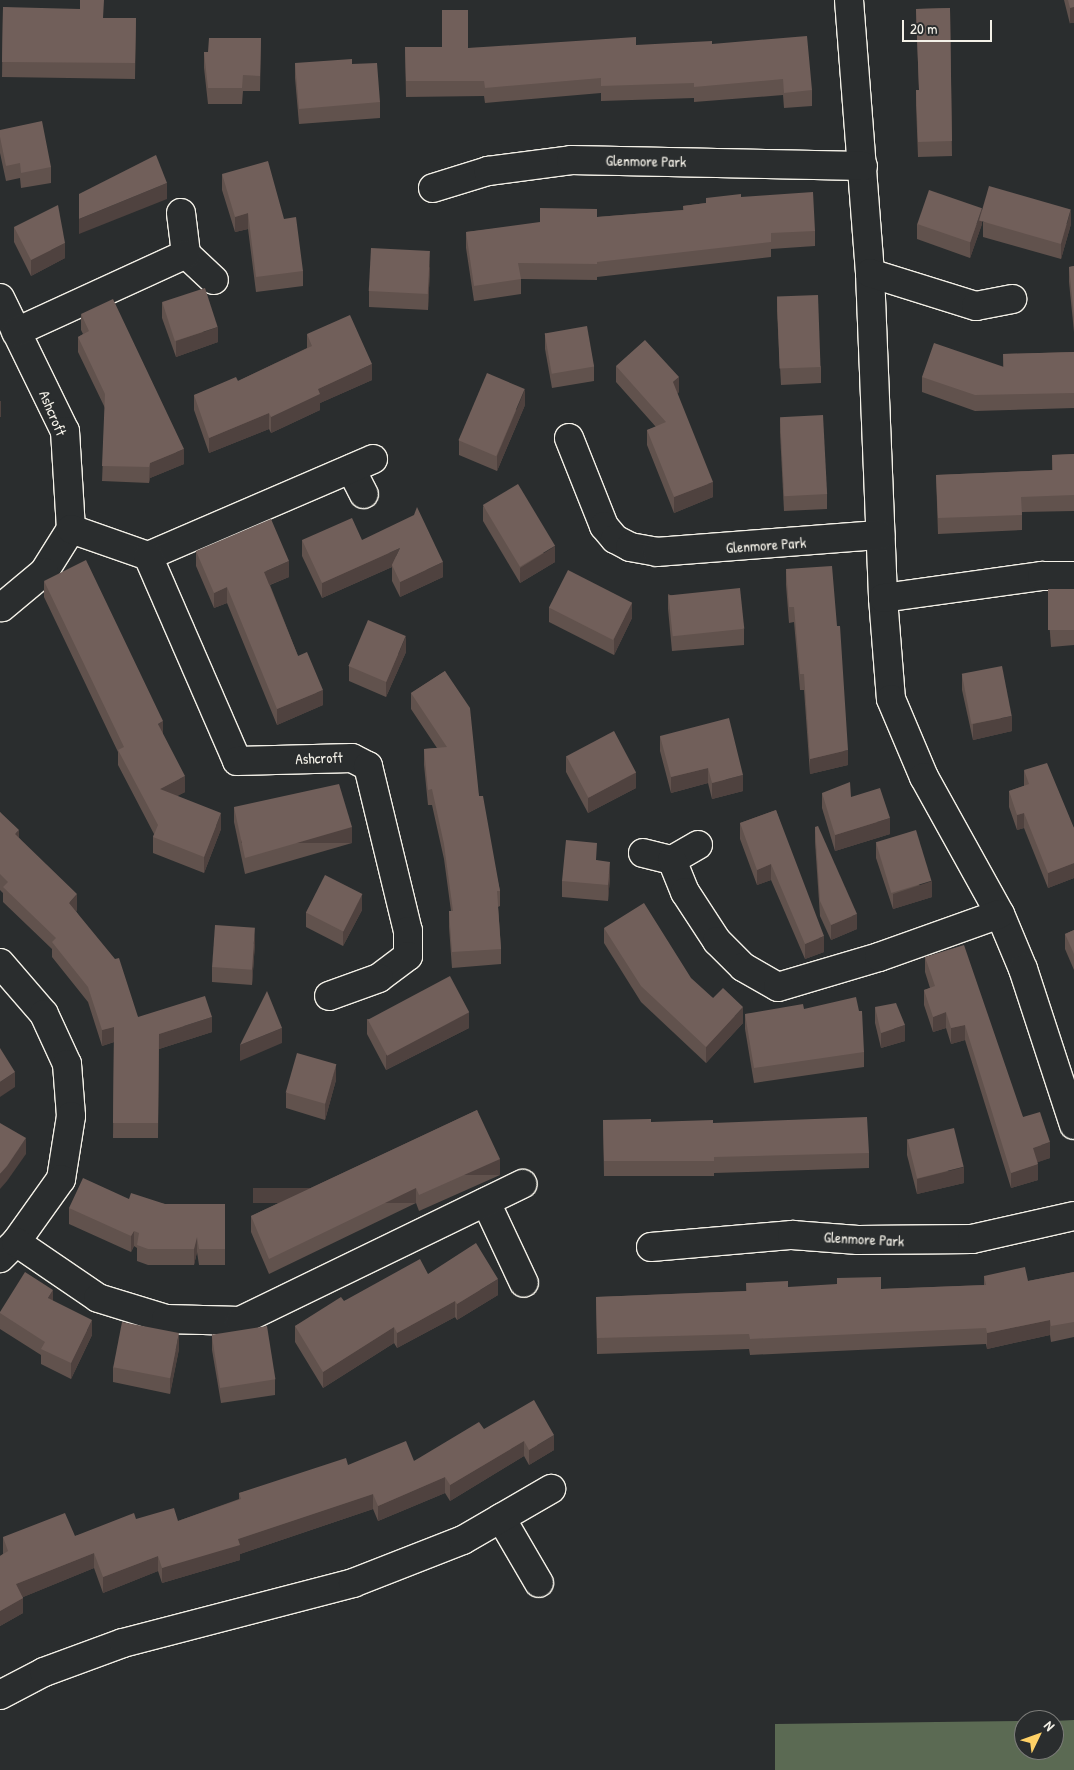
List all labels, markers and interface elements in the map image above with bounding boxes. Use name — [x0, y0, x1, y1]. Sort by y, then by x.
scale bar — [904, 10, 994, 42]
text: 20 m — [910, 18, 937, 39]
street label: Glenmore Park — [606, 151, 686, 171]
street label: Ashcroft — [35, 388, 71, 438]
street label: Glenmore Park — [725, 533, 807, 557]
street label: Ashcroft — [295, 748, 343, 768]
street label: Glenmore Park — [823, 1228, 905, 1250]
north arrow — [1014, 1710, 1064, 1760]
text: N — [1040, 1716, 1059, 1734]

